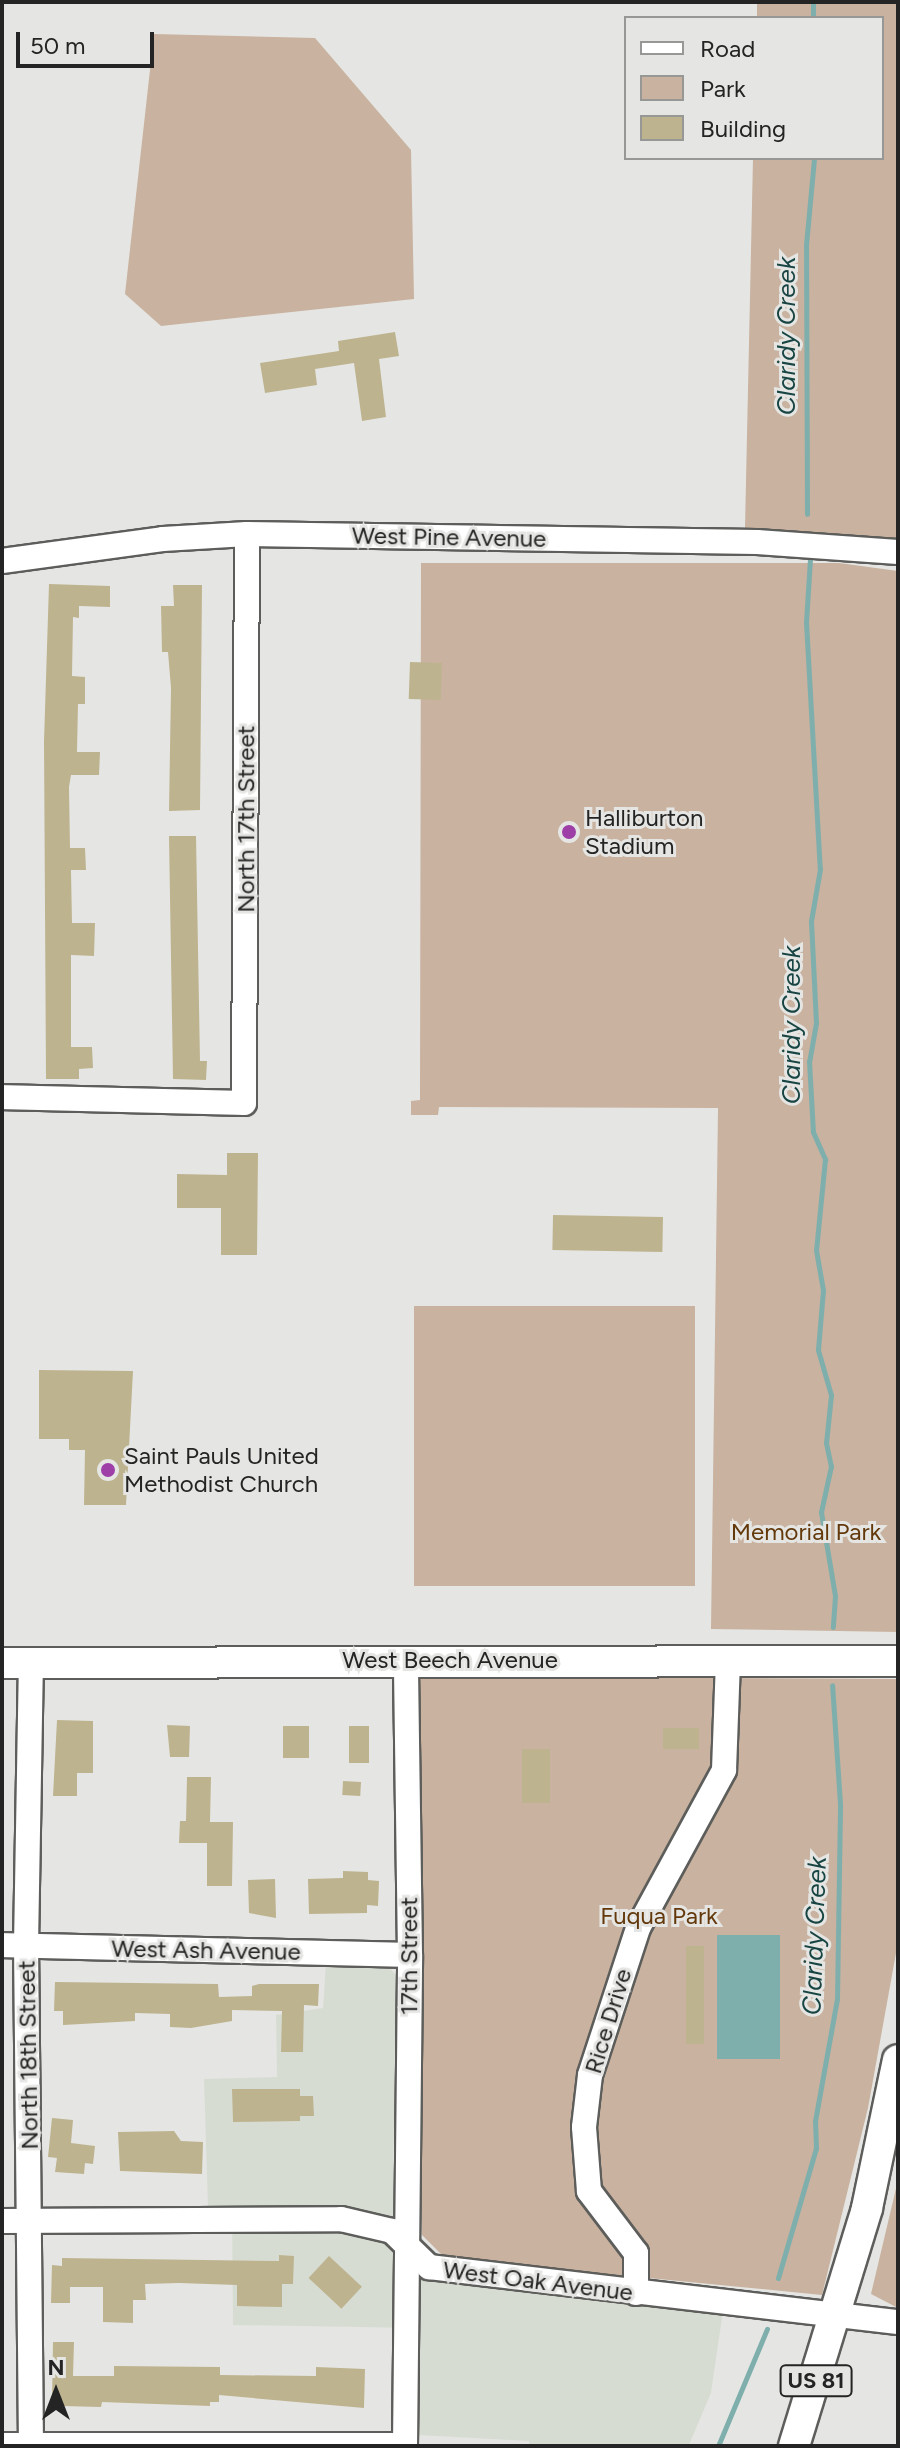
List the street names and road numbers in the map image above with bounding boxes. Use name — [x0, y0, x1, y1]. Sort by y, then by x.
street label: West Pine Avenue — [352, 521, 546, 553]
street label: North 17th Street — [232, 725, 260, 913]
street label: West Beech Avenue — [342, 1646, 558, 1674]
street label: 17th Street — [395, 1897, 423, 2015]
street label: West Ash Avenue — [111, 1934, 301, 1966]
street label: North 18th Street — [12, 1960, 44, 2150]
street label: Rice Drive — [578, 1965, 638, 2077]
street label: West Oak Avenue — [441, 2255, 635, 2307]
road number: US 81 — [778, 2363, 854, 2399]

